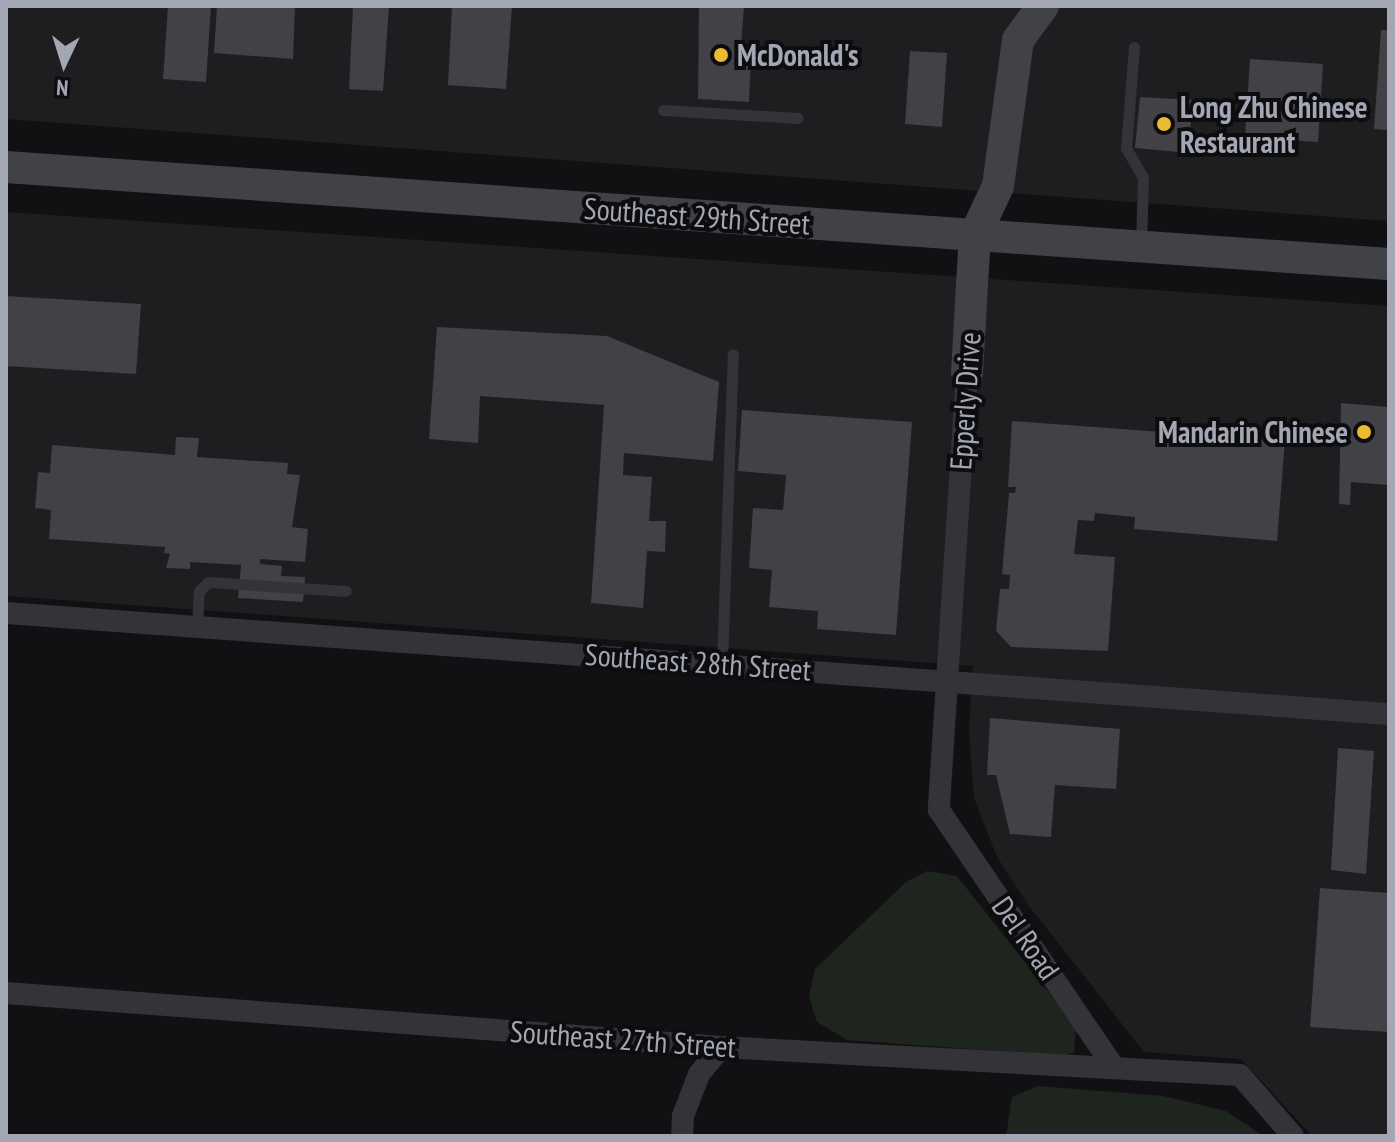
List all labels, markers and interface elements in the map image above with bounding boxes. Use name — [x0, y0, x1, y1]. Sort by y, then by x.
north arrow — [24, 24, 104, 104]
place label: McDonald's — [737, 37, 858, 73]
marker: McDonald's — [712, 46, 730, 64]
text: N — [55, 74, 69, 102]
place label: Long Zhu Chinese Restaurant — [1180, 89, 1368, 160]
marker: Long Zhu Chinese Restaurant — [1155, 115, 1173, 133]
street label: Southeast 29th Street — [583, 190, 811, 242]
street label: Epperly Drive — [942, 331, 988, 471]
place label: Mandarin Chinese — [1158, 414, 1348, 450]
marker: Mandarin Chinese — [1355, 423, 1373, 441]
street label: Southeast 28th Street — [584, 636, 812, 688]
street label: Del Road — [985, 890, 1067, 986]
street label: Southeast 27th Street — [509, 1013, 737, 1065]

